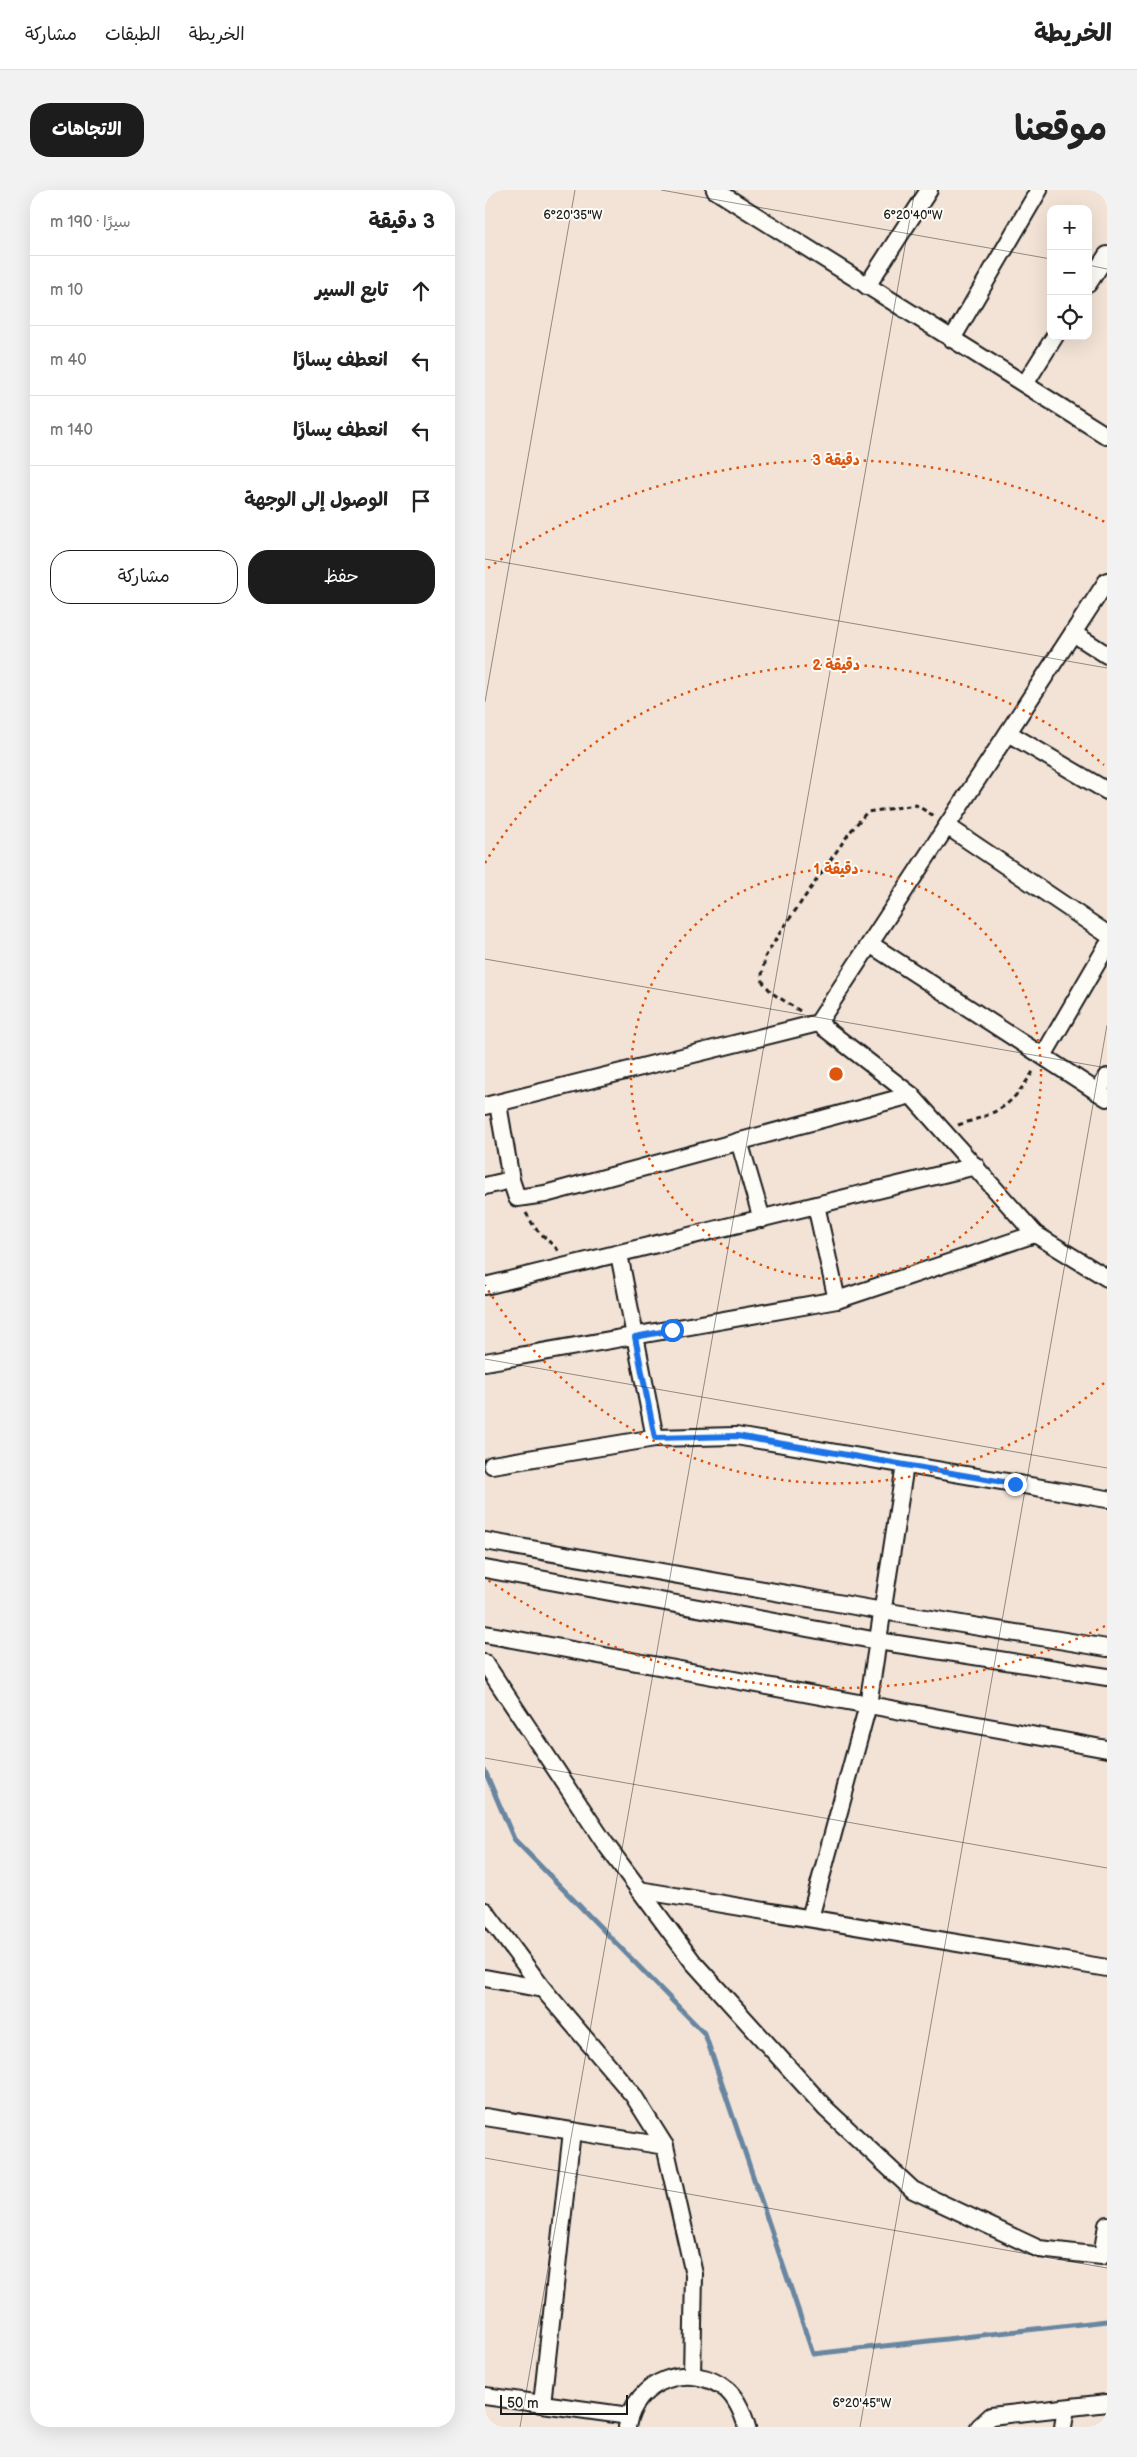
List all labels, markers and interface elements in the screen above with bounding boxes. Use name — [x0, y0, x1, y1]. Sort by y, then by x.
text: الخريطة — [1034, 19, 1112, 48]
text: مشاركة — [25, 24, 77, 45]
text: الطبقات — [105, 24, 161, 45]
text: الخريطة — [189, 24, 245, 45]
button: الاتجاهات — [30, 103, 144, 157]
text: موقعنا — [1014, 108, 1107, 151]
map controls — [1047, 205, 1092, 340]
button: + — [1047, 205, 1092, 250]
text: 6°20'35"W — [543, 208, 603, 223]
text: 6°20'40"W — [883, 208, 943, 223]
text: 3 دقيقة — [369, 209, 435, 234]
text: سيرًا · 190 m — [50, 213, 131, 232]
button: − — [1047, 250, 1092, 295]
icon: ahead — [407, 277, 435, 305]
text: تابع السير — [315, 279, 388, 302]
text: 10 m — [50, 281, 83, 300]
button: locate — [1047, 295, 1092, 340]
icon: left — [407, 347, 435, 375]
text: انعطف يسارًا — [293, 349, 388, 372]
text: 40 m — [50, 351, 87, 370]
icon: left — [407, 417, 435, 445]
text: انعطف يسارًا — [293, 419, 388, 442]
text: 140 m — [50, 421, 93, 440]
text: 3 دقيقة — [812, 451, 860, 470]
icon: arrive — [407, 487, 435, 515]
text: الوصول إلى الوجهة — [244, 489, 388, 512]
button: مشاركة — [50, 550, 238, 604]
button: حفظ — [248, 550, 435, 604]
text: 2 دقيقة — [812, 656, 860, 675]
text: 1 دقيقة — [814, 860, 859, 879]
centre of rings — [827, 1065, 845, 1083]
route start — [661, 1319, 684, 1342]
route end — [1004, 1473, 1027, 1496]
scale bar — [500, 2392, 627, 2415]
text: 50 m — [507, 2395, 539, 2412]
text: 6°20'45"W — [832, 2396, 892, 2411]

